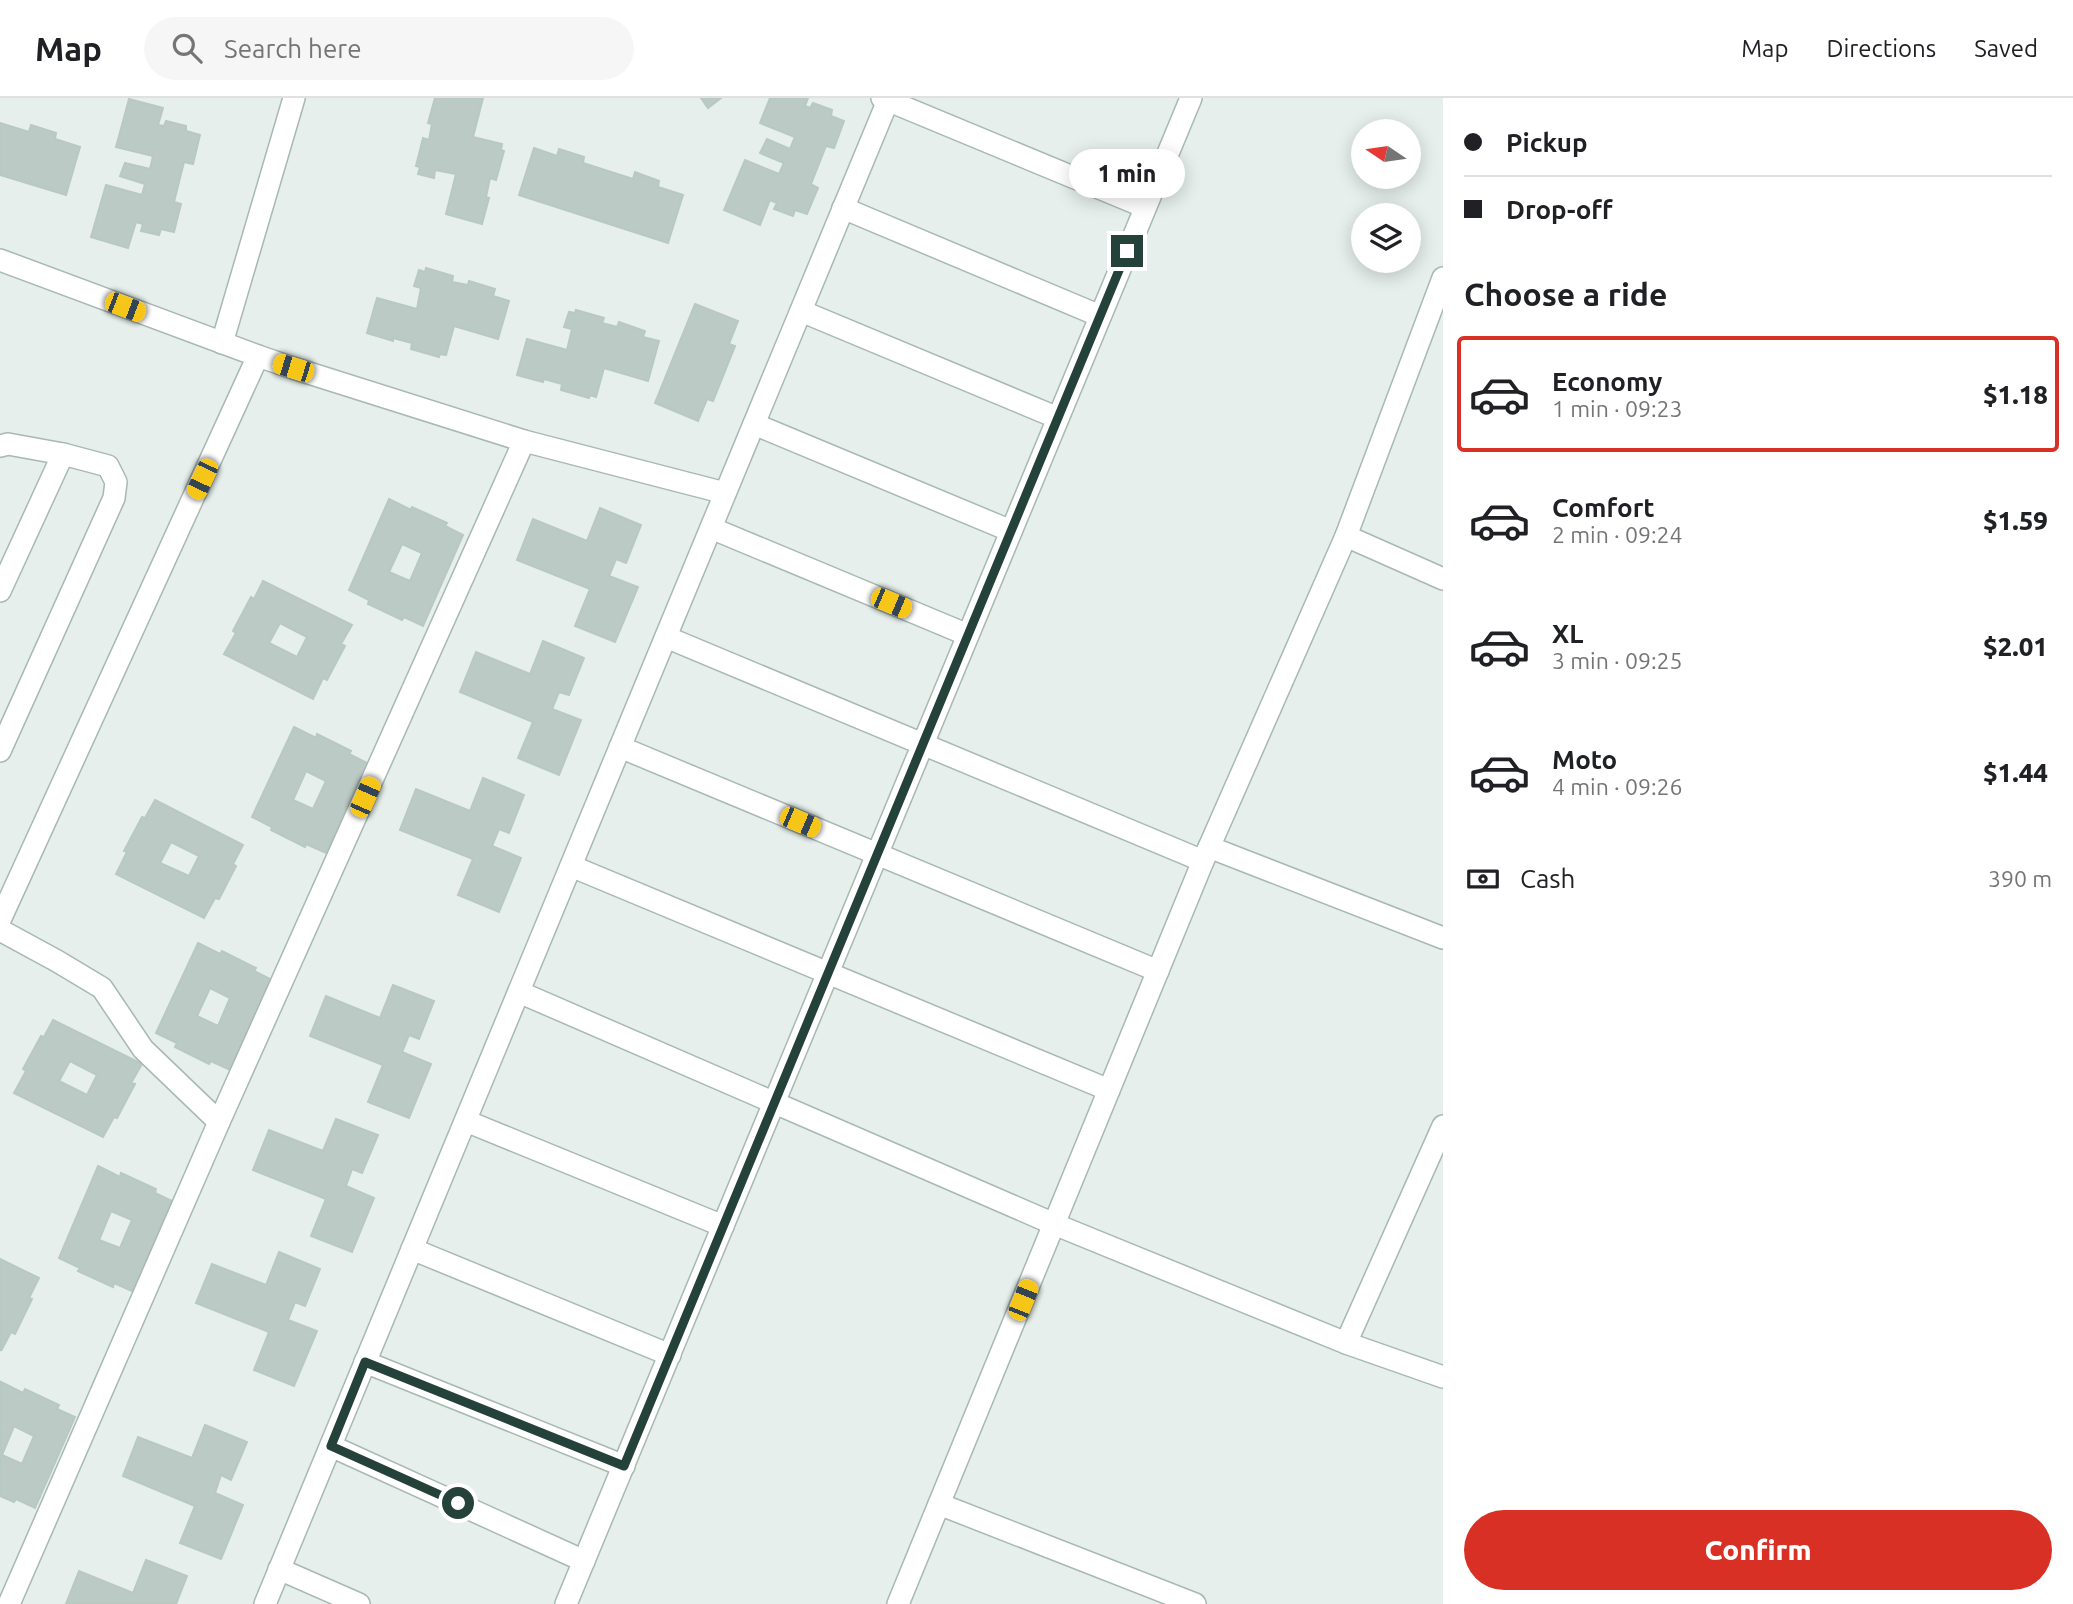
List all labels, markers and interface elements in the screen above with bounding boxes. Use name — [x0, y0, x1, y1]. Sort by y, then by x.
search box — [144, 17, 634, 80]
icon: search — [168, 29, 206, 67]
text: Map — [35, 30, 102, 67]
text: Search here — [224, 34, 362, 63]
text: Map — [1741, 35, 1788, 62]
text: Directions — [1826, 35, 1936, 62]
text: Saved — [1974, 35, 2038, 62]
north arrow — [1351, 119, 1421, 189]
map controls — [1351, 119, 1421, 273]
text: Pickup — [1506, 128, 1588, 157]
callout: 1 min — [1069, 150, 1185, 198]
text: 1 min — [1098, 161, 1156, 186]
text: Drop-off — [1506, 195, 1613, 224]
button: layers — [1351, 203, 1421, 273]
route end — [1111, 235, 1143, 267]
text: Choose a ride — [1464, 276, 1667, 312]
car — [102, 290, 149, 324]
car — [270, 352, 317, 384]
icon: car — [1468, 363, 1531, 426]
text: Economy — [1552, 367, 1662, 396]
text: $1.18 — [1983, 380, 2048, 409]
text: 1 min · 09:23 — [1552, 396, 1683, 421]
car — [184, 456, 221, 502]
icon: car — [1468, 489, 1531, 552]
text: Comfort — [1552, 493, 1655, 522]
text: $1.59 — [1983, 506, 2048, 535]
text: 2 min · 09:24 — [1552, 522, 1683, 547]
car — [868, 585, 915, 621]
icon: car — [1468, 615, 1531, 678]
text: XL — [1552, 619, 1583, 648]
text: $2.01 — [1983, 632, 2048, 661]
text: 3 min · 09:25 — [1552, 648, 1683, 673]
icon: car — [1468, 741, 1531, 804]
text: Moto — [1552, 745, 1617, 774]
text: $1.44 — [1983, 758, 2048, 787]
car — [347, 774, 384, 820]
text: 4 min · 09:26 — [1552, 774, 1683, 799]
car — [777, 804, 824, 840]
icon: cash — [1464, 860, 1502, 898]
text: Cash — [1520, 864, 1575, 893]
text: 390 m — [1988, 866, 2052, 891]
car — [1006, 1277, 1041, 1323]
route start — [442, 1487, 474, 1519]
button: Confirm — [1464, 1510, 2052, 1590]

